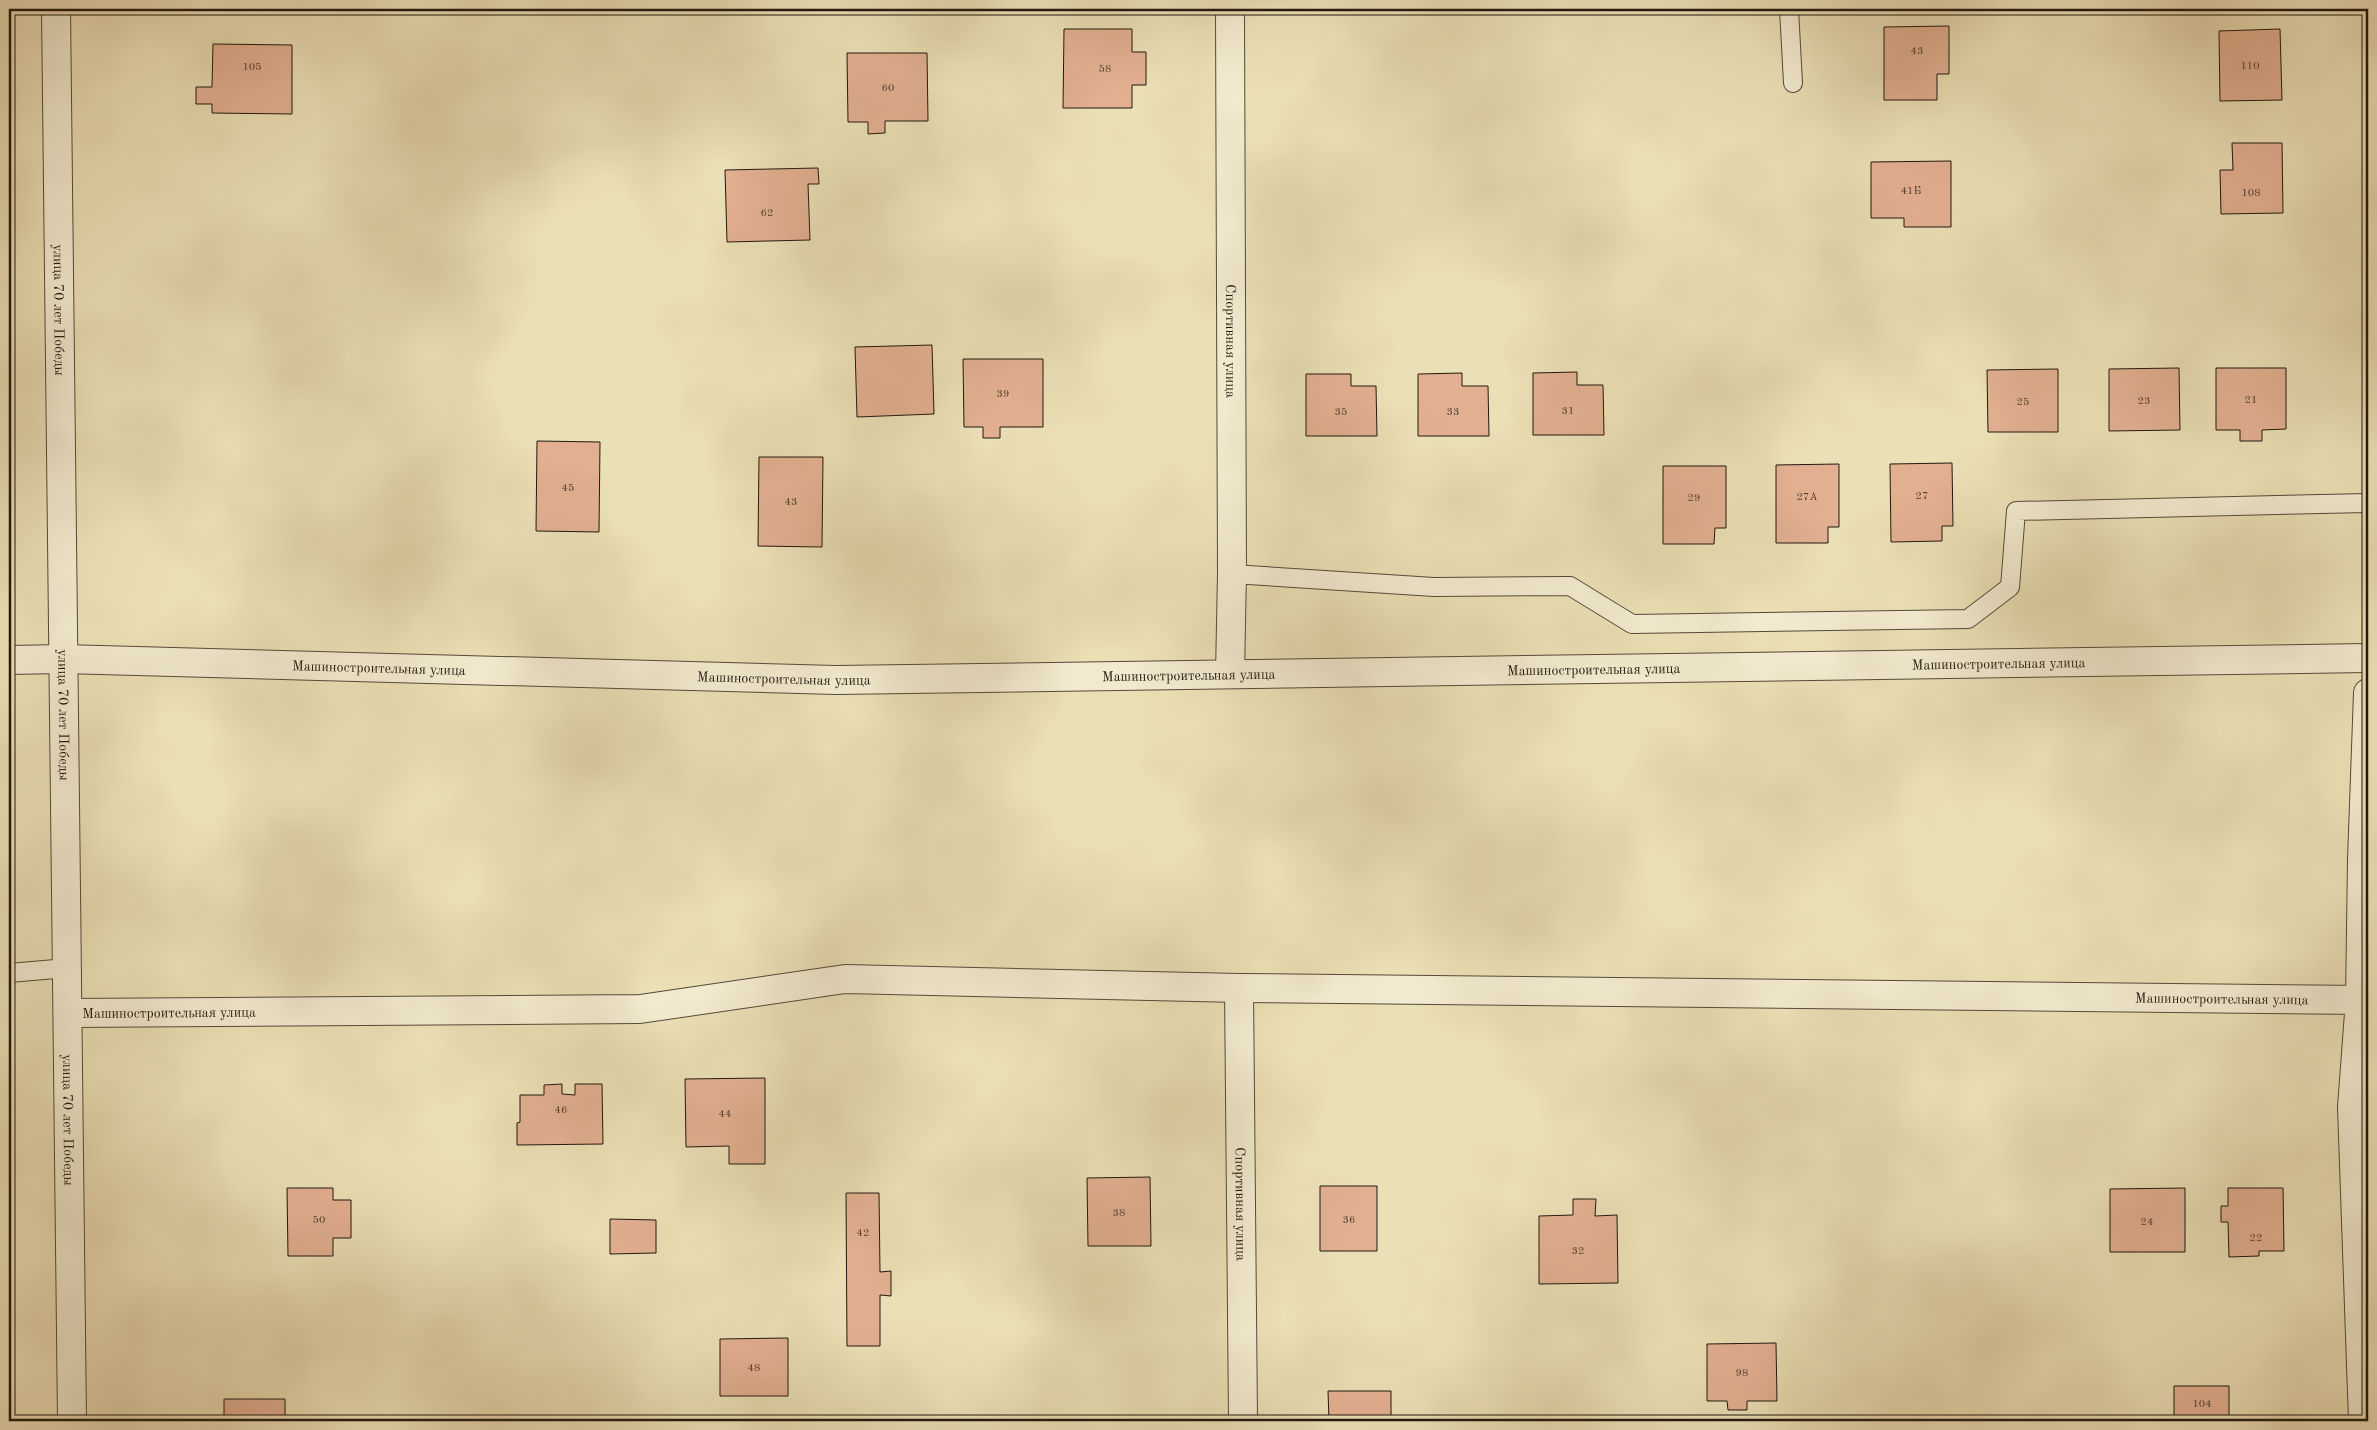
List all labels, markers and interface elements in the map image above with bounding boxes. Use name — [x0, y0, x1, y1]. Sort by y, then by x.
house number: 43 — [1911, 46, 1923, 57]
house number: 110 — [2240, 61, 2260, 72]
house number: 105 — [242, 62, 262, 73]
house number: 58 — [1099, 64, 1111, 75]
house number: 60 — [882, 83, 894, 94]
house number: 41Б — [1901, 186, 1921, 197]
house number: 108 — [2241, 188, 2261, 199]
house number: 62 — [761, 208, 773, 219]
street label: улица 70 лет Победы — [51, 244, 66, 376]
street label: Спортивная улица — [1223, 284, 1237, 398]
house number: 39 — [997, 389, 1009, 400]
house number: 21 — [2245, 395, 2257, 406]
house number: 23 — [2138, 396, 2150, 407]
house number: 25 — [2017, 397, 2029, 408]
house number: 31 — [1562, 406, 1574, 417]
house number: 35 — [1335, 407, 1347, 418]
house number: 33 — [1447, 407, 1459, 418]
house number: 45 — [562, 483, 574, 494]
house number: 27 — [1916, 491, 1928, 502]
house number: 27А — [1796, 492, 1818, 503]
house number: 29 — [1688, 493, 1700, 504]
house number: 43 — [785, 497, 797, 508]
street label: улица 70 лет Победы — [55, 649, 71, 781]
street label: Машиностроительная улица — [1912, 656, 2086, 673]
street label: Машиностроительная улица — [292, 659, 466, 678]
street label: Машиностроительная улица — [1507, 662, 1681, 678]
street label: Машиностроительная улица — [1102, 668, 1276, 684]
street label: Машиностроительная улица — [697, 670, 871, 688]
street label: Машиностроительная улица — [2135, 992, 2309, 1007]
street label: Машиностроительная улица — [82, 1006, 256, 1021]
street label: улица 70 лет Победы — [60, 1054, 75, 1186]
house number: 46 — [555, 1105, 567, 1116]
house number: 44 — [719, 1109, 731, 1120]
street label: Спортивная улица — [1232, 1147, 1248, 1261]
house number: 38 — [1113, 1208, 1125, 1219]
house number: 50 — [313, 1215, 325, 1226]
house number: 36 — [1343, 1215, 1355, 1226]
house number: 24 — [2141, 1217, 2153, 1228]
house number: 42 — [857, 1228, 869, 1239]
house number: 22 — [2250, 1233, 2262, 1244]
house number: 32 — [1572, 1246, 1584, 1257]
house number: 48 — [748, 1363, 760, 1374]
house number: 98 — [1736, 1368, 1748, 1379]
house number: 104 — [2192, 1399, 2212, 1410]

